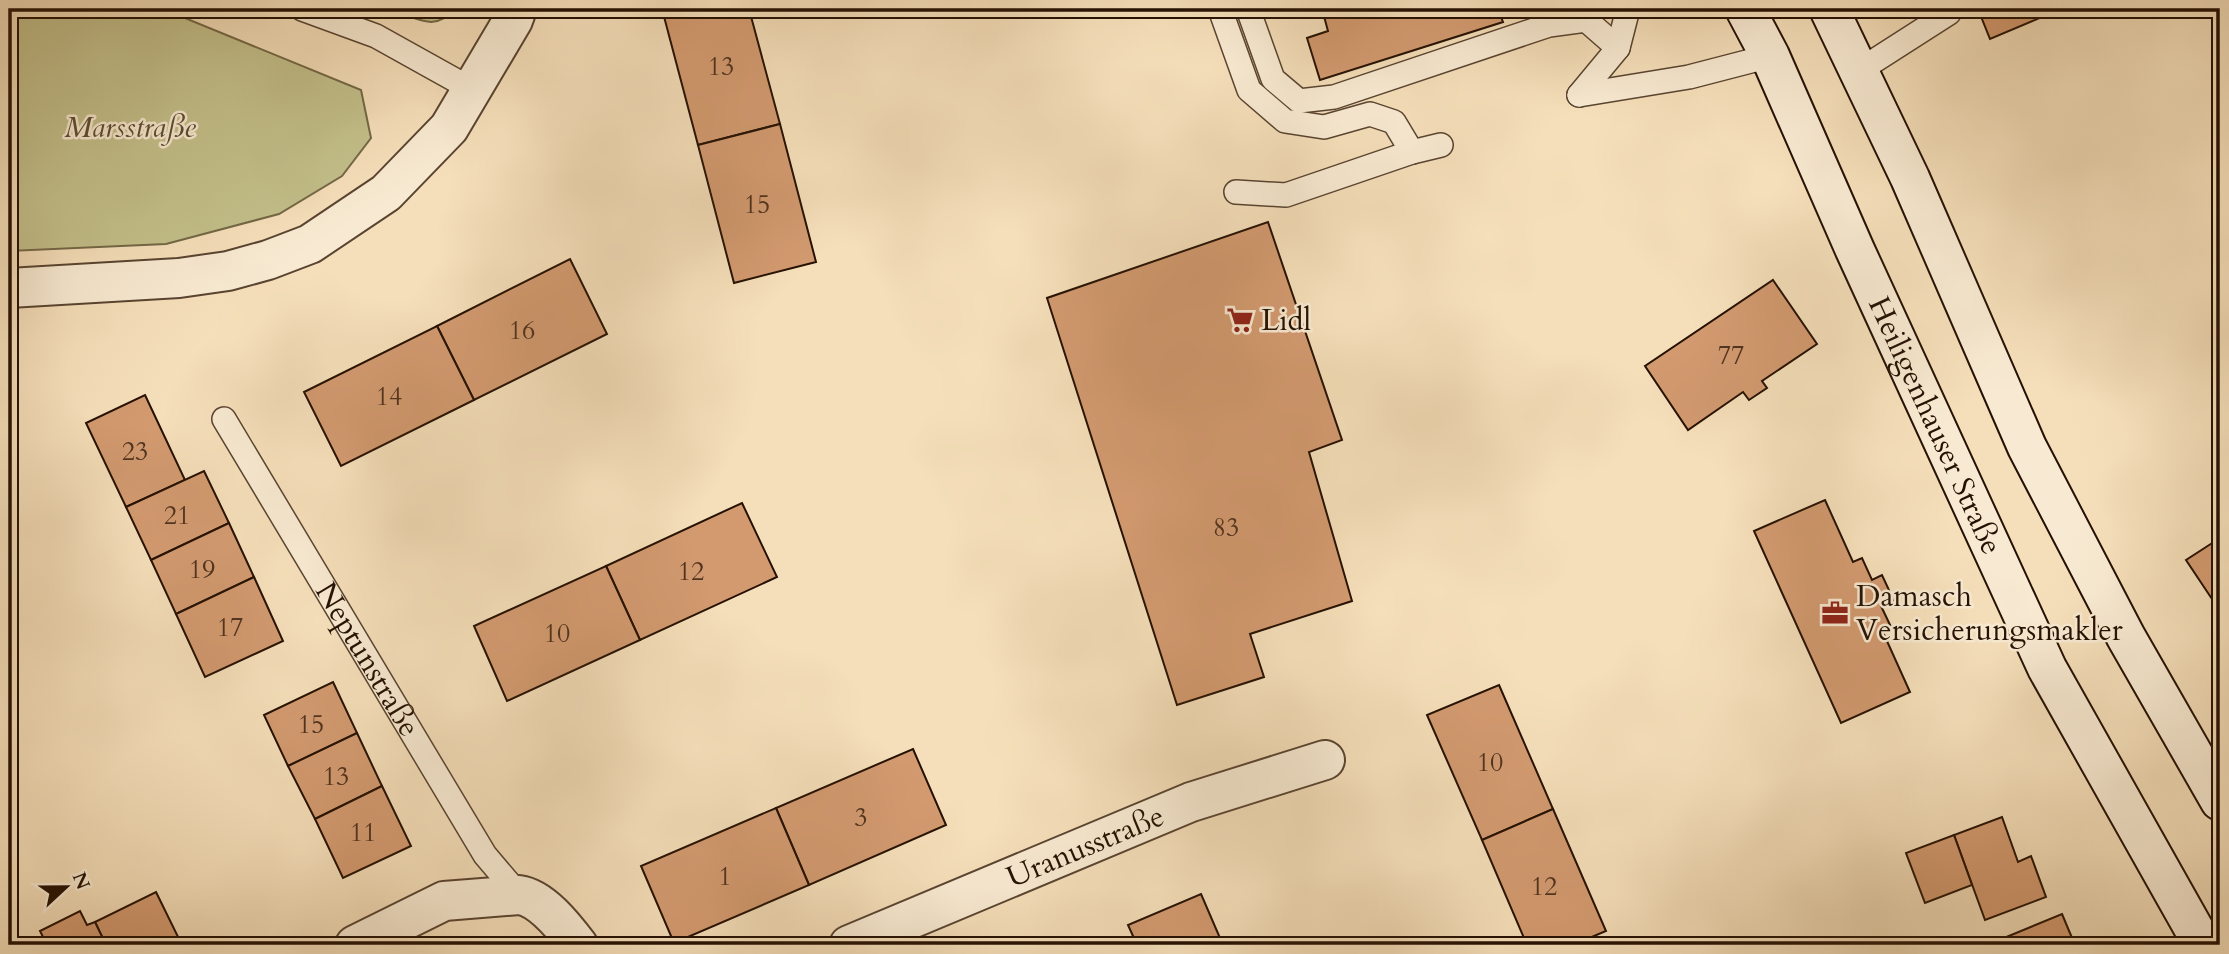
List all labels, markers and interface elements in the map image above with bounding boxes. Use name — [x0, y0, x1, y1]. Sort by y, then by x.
house number: 13 — [708, 49, 734, 84]
park label: Marsstraße — [64, 107, 196, 148]
house number: 15 — [744, 187, 770, 222]
street label: Heiligenhauser Straße — [1858, 290, 2012, 561]
place label: Lidl — [1261, 300, 1312, 341]
supermarket icon: Lidl — [1225, 305, 1255, 335]
house number: 16 — [509, 313, 535, 348]
house number: 77 — [1718, 338, 1744, 373]
house number: 14 — [376, 379, 402, 414]
house number: 23 — [122, 434, 148, 469]
house number: 21 — [164, 498, 190, 533]
house number: 83 — [1213, 510, 1239, 545]
house number: 19 — [189, 552, 215, 587]
house number: 12 — [678, 554, 704, 589]
street label: Neptunstraße — [305, 575, 429, 744]
place label: Damasch Versicherungsmakler — [1856, 576, 2123, 651]
office icon: Damasch Versicherungsmakler — [1820, 598, 1850, 628]
house number: 17 — [217, 610, 243, 645]
house number: 10 — [544, 616, 570, 651]
house number: 15 — [298, 707, 324, 742]
house number: 10 — [1477, 745, 1503, 780]
house number: 13 — [323, 759, 349, 794]
street label: Uranusstraße — [1000, 796, 1170, 898]
house number: 3 — [854, 800, 868, 835]
house number: 11 — [350, 815, 376, 850]
north arrow — [32, 852, 102, 922]
house number: 1 — [718, 859, 732, 894]
text: N — [66, 868, 96, 894]
house number: 12 — [1531, 869, 1557, 904]

